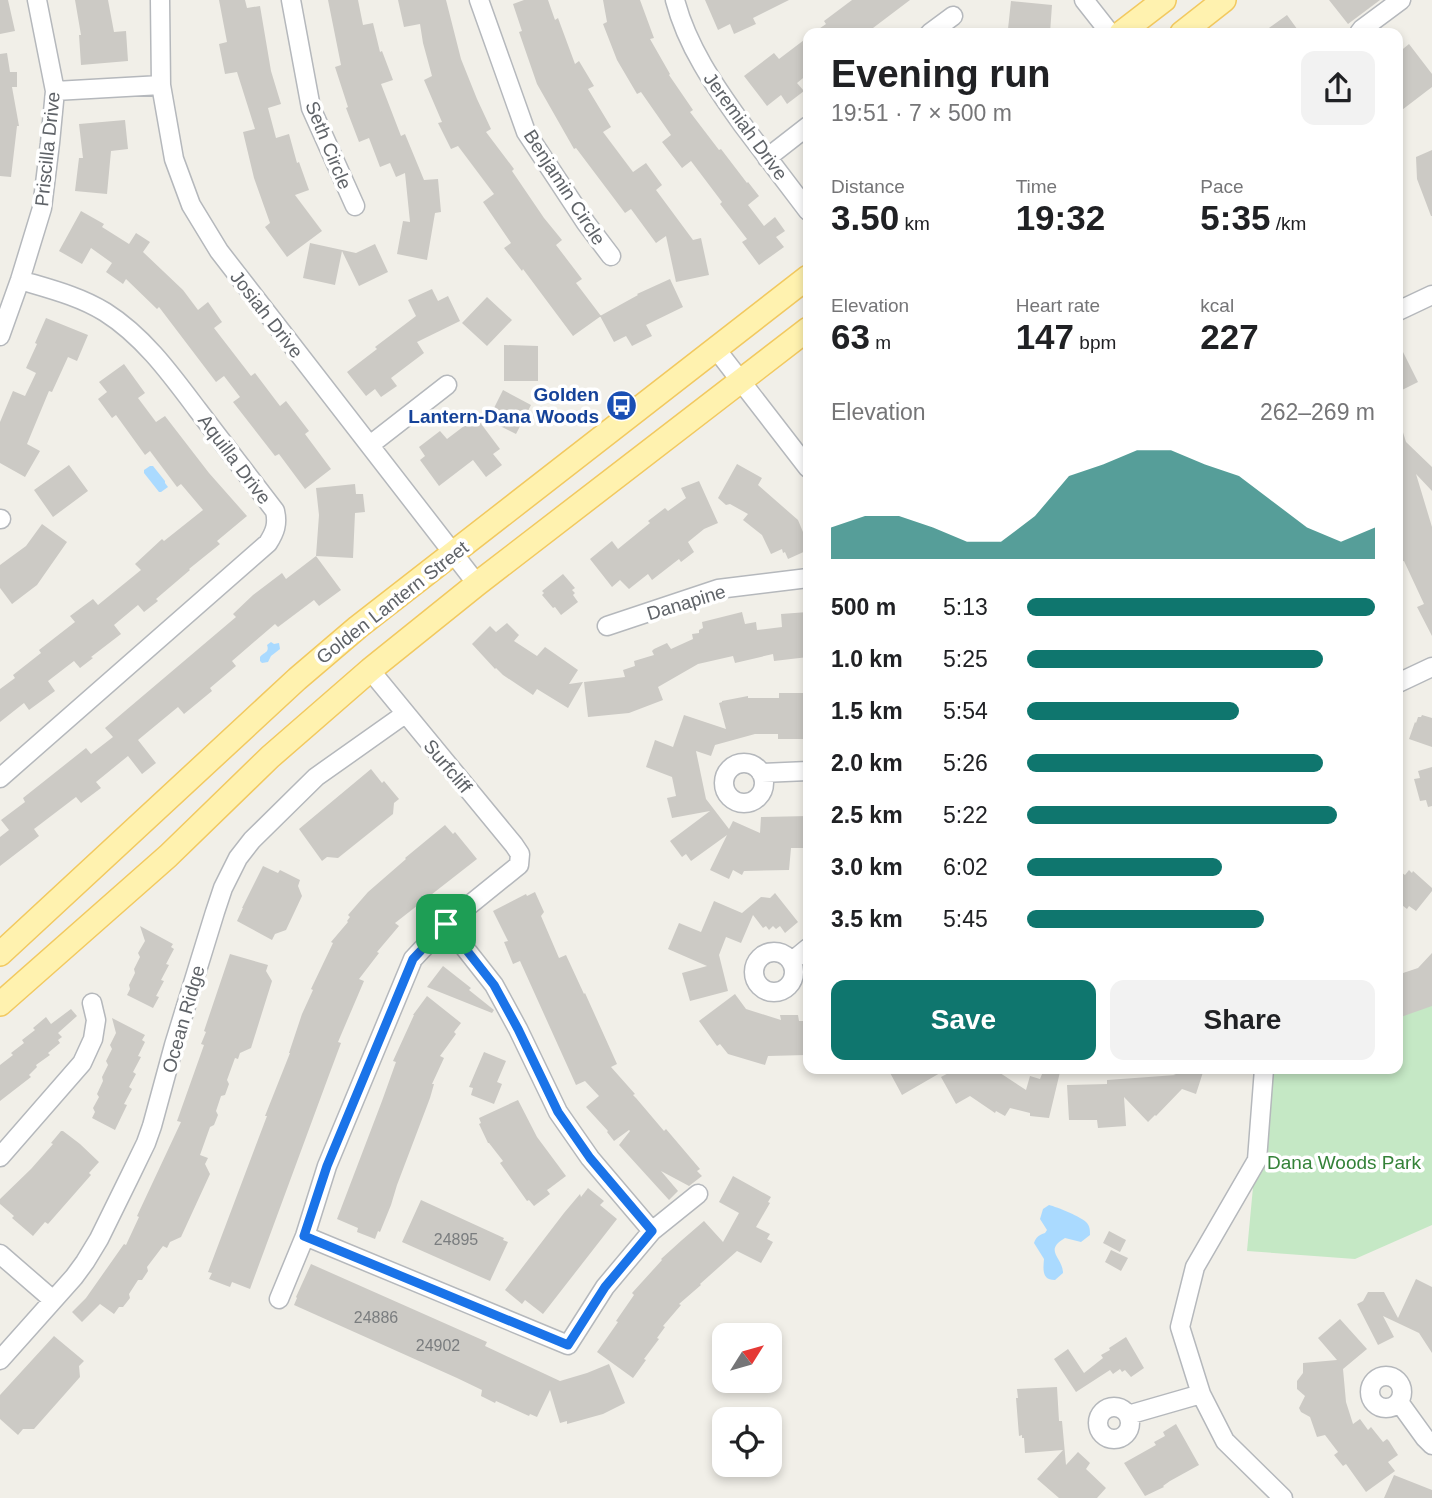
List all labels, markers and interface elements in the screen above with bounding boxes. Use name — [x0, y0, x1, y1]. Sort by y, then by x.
button: share — [1301, 51, 1375, 125]
text: Evening run — [831, 53, 1051, 95]
street label: Jeremiah Drive — [700, 68, 792, 184]
street label: Priscilla Drive — [31, 91, 64, 207]
street label: Seth Circle — [301, 98, 356, 192]
text: 19:51 · 7 × 500 m — [831, 100, 1012, 126]
street label: Benjamin Circle — [520, 126, 610, 249]
text: Distance — [831, 176, 905, 197]
text: Time — [1016, 176, 1057, 197]
text: Pace — [1200, 176, 1244, 197]
text: 3.50 — [831, 198, 899, 237]
text: 19:32 — [1016, 198, 1105, 237]
text: 5:35 — [1200, 198, 1270, 237]
text: km — [899, 213, 930, 234]
text: /km — [1270, 213, 1306, 234]
street label: Josiah Drive — [226, 267, 307, 362]
text: Elevation — [831, 295, 909, 316]
text: Heart rate — [1016, 295, 1100, 316]
text: kcal — [1200, 295, 1234, 316]
text: 63 — [831, 317, 870, 356]
text: 147 — [1016, 317, 1074, 356]
text: 227 — [1200, 317, 1259, 356]
text: m — [870, 332, 891, 353]
text: bpm — [1074, 332, 1116, 353]
place label: Golden Lantern-Dana Woods — [408, 384, 599, 427]
bus stop icon: Golden Lantern-Dana Woods — [605, 388, 639, 422]
text: Elevation — [831, 399, 926, 425]
text: 262–269 m — [1260, 399, 1375, 425]
street label: Aquilla Drive — [194, 410, 275, 508]
street label: Golden Lantern Street — [312, 536, 473, 668]
street label: Danapine — [644, 581, 728, 624]
text: 500 m — [831, 594, 896, 620]
text: 5:13 — [943, 594, 988, 620]
text: 1.0 km — [831, 646, 903, 672]
text: 5:25 — [943, 646, 988, 672]
text: 1.5 km — [831, 698, 903, 724]
text: 5:54 — [943, 698, 988, 724]
street label: Surfcliff — [419, 735, 476, 798]
text: 2.0 km — [831, 750, 903, 776]
text: 5:26 — [943, 750, 988, 776]
text: 2.5 km — [831, 802, 903, 828]
text: 5:22 — [943, 802, 988, 828]
text: 3.0 km — [831, 854, 903, 880]
text: 6:02 — [943, 854, 988, 880]
pin — [416, 894, 476, 954]
icon: arrive — [427, 905, 465, 943]
text: 3.5 km — [831, 906, 903, 932]
text: 5:45 — [943, 906, 988, 932]
street label: Ocean Ridge — [158, 963, 209, 1075]
button: Save — [831, 980, 1096, 1060]
button: Share — [1110, 980, 1375, 1060]
park label: Dana Woods Park — [1267, 1152, 1421, 1173]
house number: 24895 — [434, 1231, 478, 1248]
house number: 24886 — [354, 1309, 398, 1326]
north arrow — [712, 1323, 782, 1393]
map controls — [712, 1323, 782, 1477]
house number: 24902 — [416, 1337, 460, 1354]
button: locate — [712, 1407, 782, 1477]

